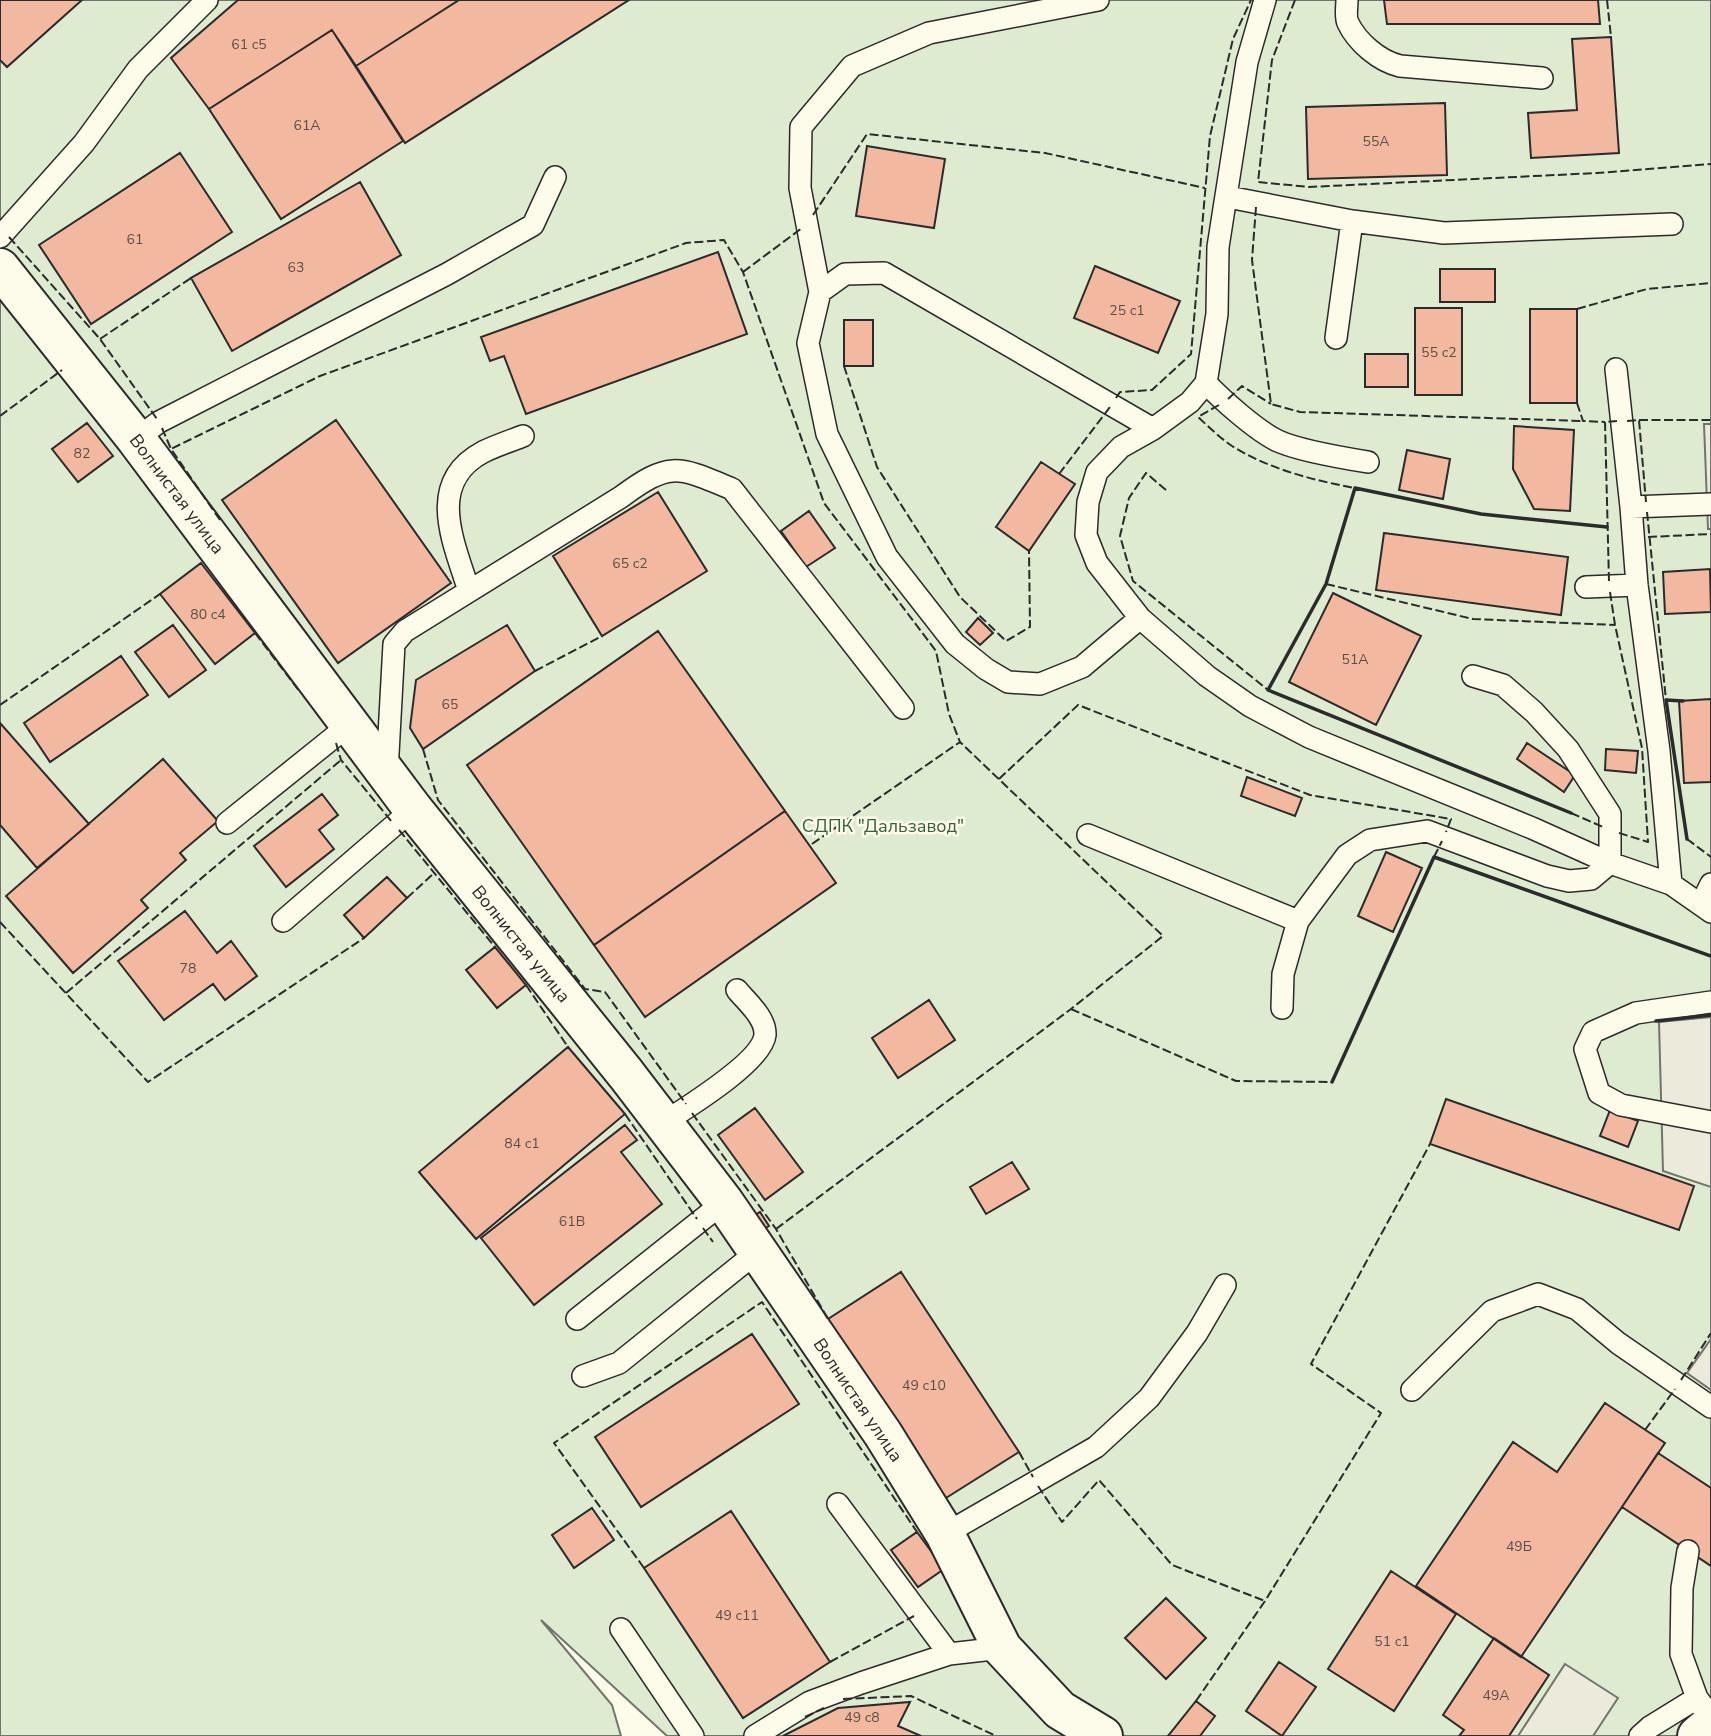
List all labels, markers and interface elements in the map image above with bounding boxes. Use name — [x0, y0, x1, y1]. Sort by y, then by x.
house number: 61 с5 — [231, 35, 267, 54]
house number: 61А — [293, 116, 321, 135]
house number: 55А — [1362, 132, 1390, 151]
house number: 61 — [127, 230, 143, 249]
house number: 63 — [288, 258, 304, 277]
house number: 25 с1 — [1109, 301, 1145, 320]
house number: 55 с2 — [1421, 343, 1457, 362]
street label: Волнистая улица — [124, 429, 230, 559]
house number: 82 — [74, 444, 90, 463]
house number: 65 с2 — [612, 554, 648, 573]
house number: 80 с4 — [190, 605, 226, 624]
house number: 51А — [1341, 650, 1369, 669]
house number: 65 — [442, 695, 458, 714]
park label: СДПК "Дальзавод" — [802, 814, 964, 838]
street label: Волнистая улица — [466, 880, 576, 1008]
house number: 78 — [180, 959, 196, 978]
house number: 84 с1 — [504, 1134, 540, 1153]
house number: 61В — [559, 1212, 585, 1231]
street label: Волнистая улица — [808, 1333, 908, 1467]
house number: 49 с10 — [902, 1376, 946, 1395]
house number: 49Б — [1506, 1537, 1532, 1556]
house number: 49 с11 — [715, 1606, 759, 1625]
house number: 51 с1 — [1374, 1632, 1410, 1651]
house number: 49А — [1482, 1686, 1510, 1705]
house number: 49 с8 — [844, 1708, 880, 1727]

